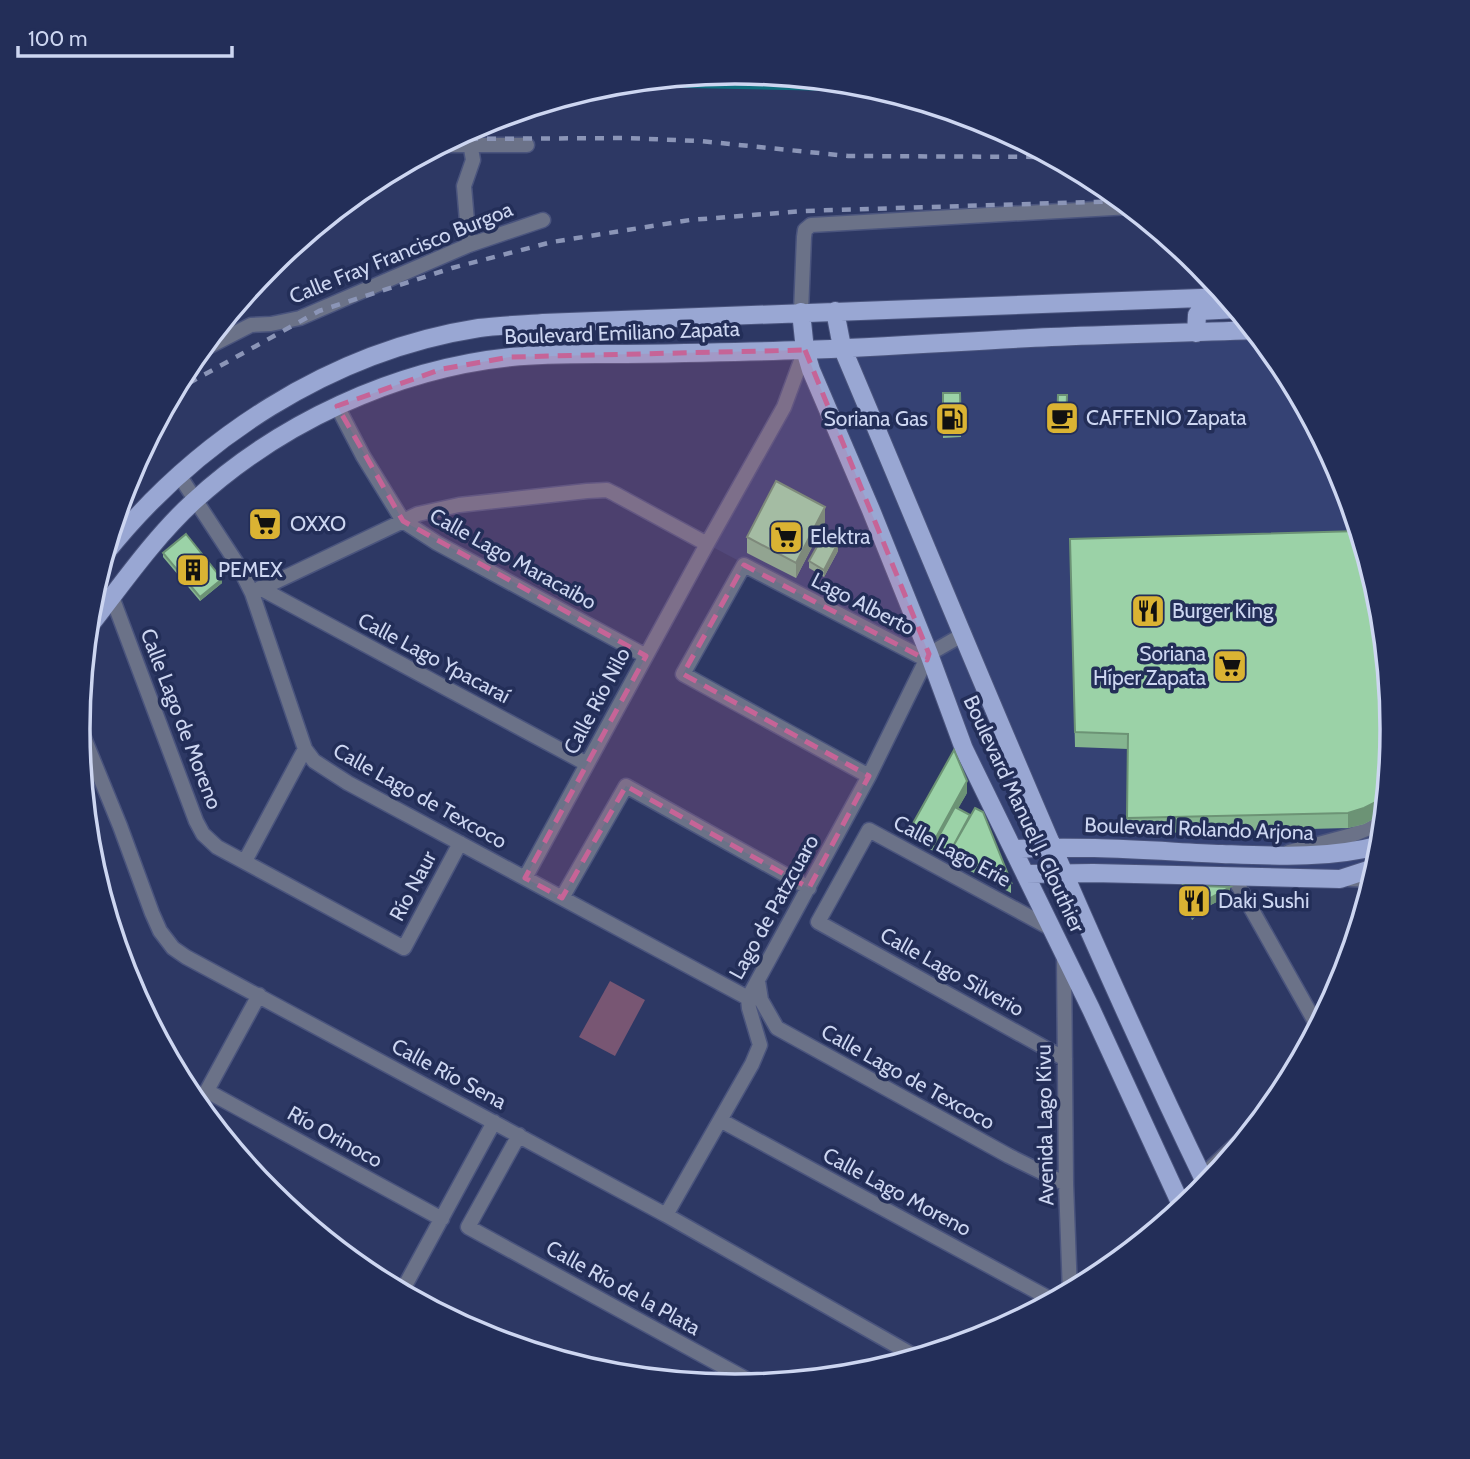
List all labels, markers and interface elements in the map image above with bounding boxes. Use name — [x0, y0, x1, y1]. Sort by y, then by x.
scale bar — [18, 14, 231, 58]
text: 100 m — [28, 26, 87, 51]
street label: Calle Fray Francisco Burgoa — [286, 196, 516, 309]
street label: Boulevard Emiliano Zapata — [504, 316, 740, 349]
cafe icon: CAFFENIO Zapata — [1043, 399, 1081, 437]
fuel station icon: Soriana Gas — [933, 400, 971, 438]
place label: CAFFENIO Zapata — [1086, 405, 1247, 430]
place label: Soriana Gas — [824, 406, 928, 431]
street label: Calle Lago Maracaibo — [426, 502, 601, 615]
supermarket icon: OXXO — [246, 505, 284, 543]
place label: OXXO — [290, 511, 346, 536]
supermarket icon: Elektra — [767, 518, 805, 556]
place label: Elektra — [810, 524, 870, 549]
building icon: PEMEX — [174, 551, 212, 589]
place label: PEMEX — [218, 557, 283, 582]
street label: Lago Alberto — [807, 567, 919, 640]
restaurant icon: Burger King — [1129, 592, 1167, 630]
place label: Burger King — [1172, 598, 1274, 623]
street label: Calle Lago Ypacaraí — [354, 607, 515, 708]
street label: Calle Lago de Moreno — [135, 625, 227, 813]
place label: Soriana Híper Zapata — [1093, 641, 1206, 690]
street label: Calle Río Nilo — [558, 643, 635, 758]
supermarket icon: Soriana Híper Zapata — [1211, 647, 1249, 685]
street label: Boulevard Manuel J. Clouthier — [958, 691, 1091, 937]
street label: Calle Lago de Texcoco — [329, 738, 511, 854]
street label: Calle Lago Erie — [889, 809, 1015, 892]
street label: Boulevard Rolando Arjona — [1084, 812, 1314, 846]
street label: Lago de Patzcuaro — [724, 830, 824, 983]
street label: Río Naur — [384, 846, 441, 925]
restaurant icon: Daki Sushi — [1175, 882, 1213, 920]
place label: Daki Sushi — [1218, 888, 1309, 913]
street label: Calle Lago Silverio — [876, 922, 1029, 1021]
street label: Calle Lago de Texcoco — [817, 1019, 999, 1135]
street label: Calle Río Sena — [388, 1033, 511, 1114]
street label: Avenida Lago Kivu — [1031, 1044, 1058, 1206]
street label: Río Orinoco — [283, 1100, 387, 1173]
street label: Calle Lago Moreno — [819, 1142, 976, 1241]
street label: Calle Río de la Plata — [542, 1235, 705, 1340]

